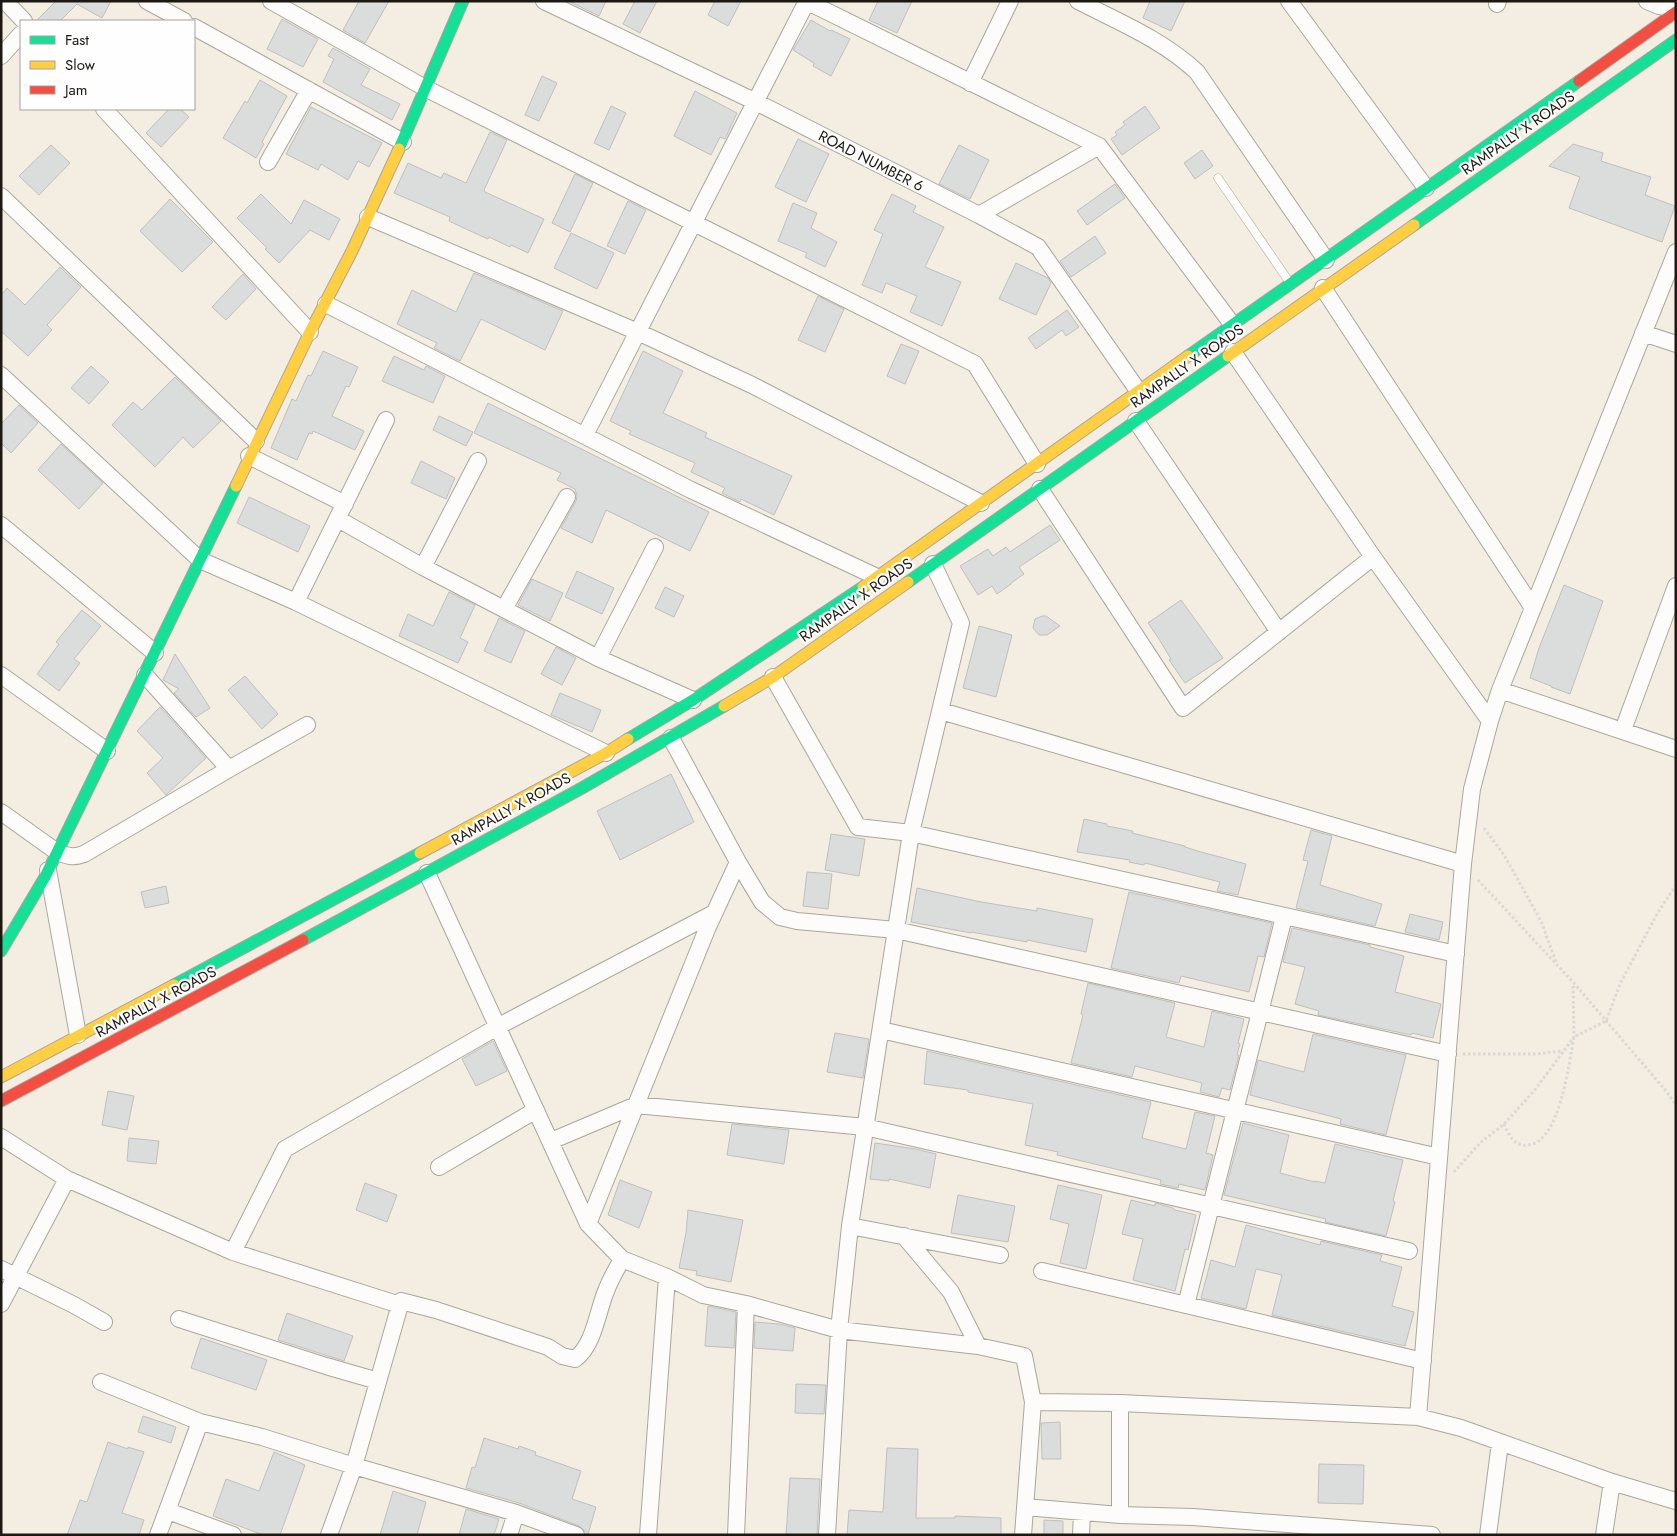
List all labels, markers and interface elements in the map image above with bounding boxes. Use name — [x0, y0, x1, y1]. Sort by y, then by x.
legend — [20, 20, 195, 110]
text: Fast — [65, 29, 89, 51]
text: Slow — [65, 54, 96, 76]
text: Jam — [63, 79, 88, 101]
street label: RAMPALLY X ROADS — [1457, 86, 1579, 180]
street label: ROAD NUMBER 6 — [814, 125, 928, 197]
street label: RAMPALLY X ROADS — [1126, 319, 1248, 413]
street label: RAMPALLY X ROADS — [795, 553, 917, 647]
street label: RAMPALLY X ROADS — [447, 767, 575, 851]
street label: RAMPALLY X ROADS — [92, 961, 220, 1043]

